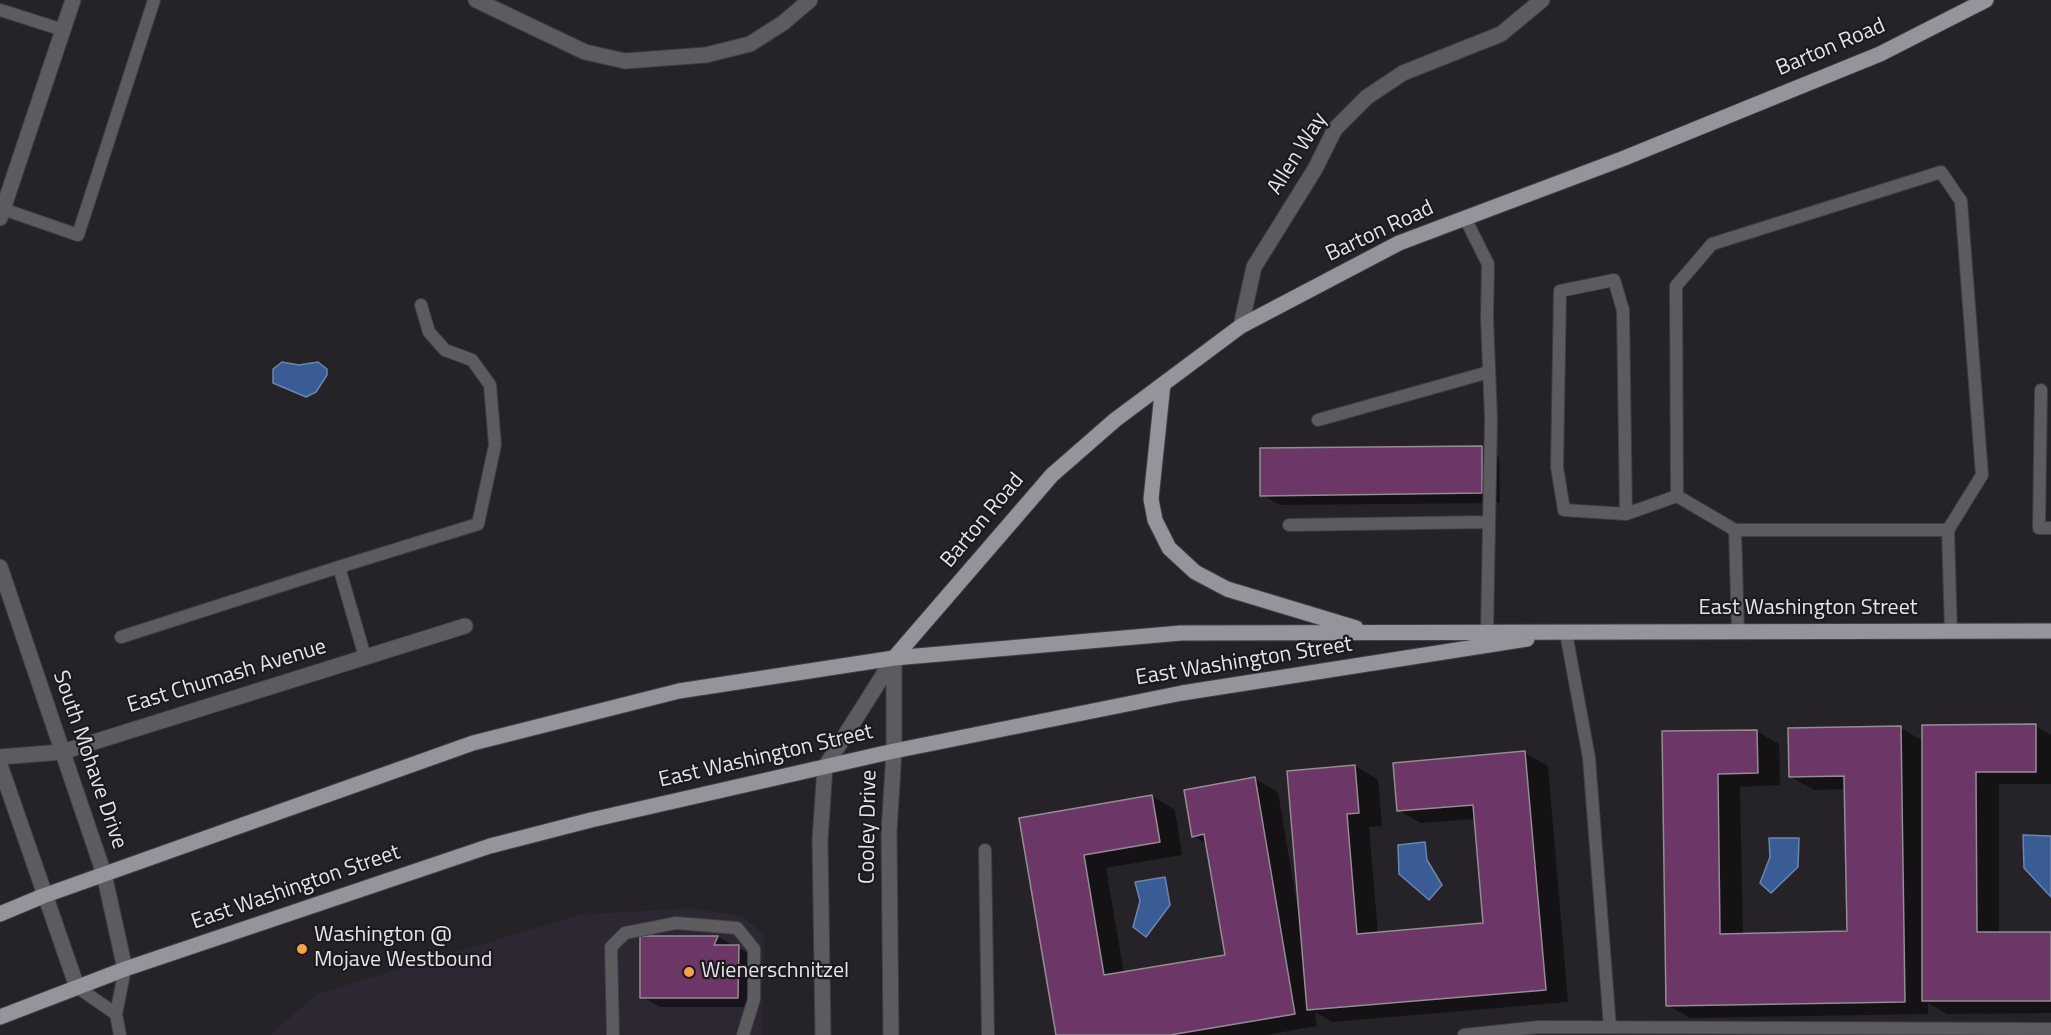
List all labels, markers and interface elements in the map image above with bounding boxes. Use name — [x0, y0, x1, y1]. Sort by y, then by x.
street label: Barton Road — [1773, 13, 1889, 83]
street label: Allen Way — [1262, 108, 1334, 200]
street label: Barton Road — [1322, 196, 1438, 268]
street label: Barton Road — [936, 468, 1030, 574]
street label: East Washington Street — [1699, 596, 1917, 622]
street label: East Washington Street — [1134, 632, 1354, 692]
street label: East Chumash Avenue — [124, 634, 330, 720]
street label: South Mohave Drive — [46, 667, 132, 853]
street label: East Washington Street — [656, 720, 876, 794]
street label: Cooley Drive — [855, 770, 883, 884]
street label: East Washington Street — [188, 840, 404, 936]
place label: Washington @ Mojave Westbound — [314, 923, 492, 974]
marker: Washington @ Mojave Westbound — [295, 942, 309, 956]
place label: Wienerschnitzel — [701, 959, 849, 985]
marker: Wienerschnitzel — [682, 965, 696, 979]

